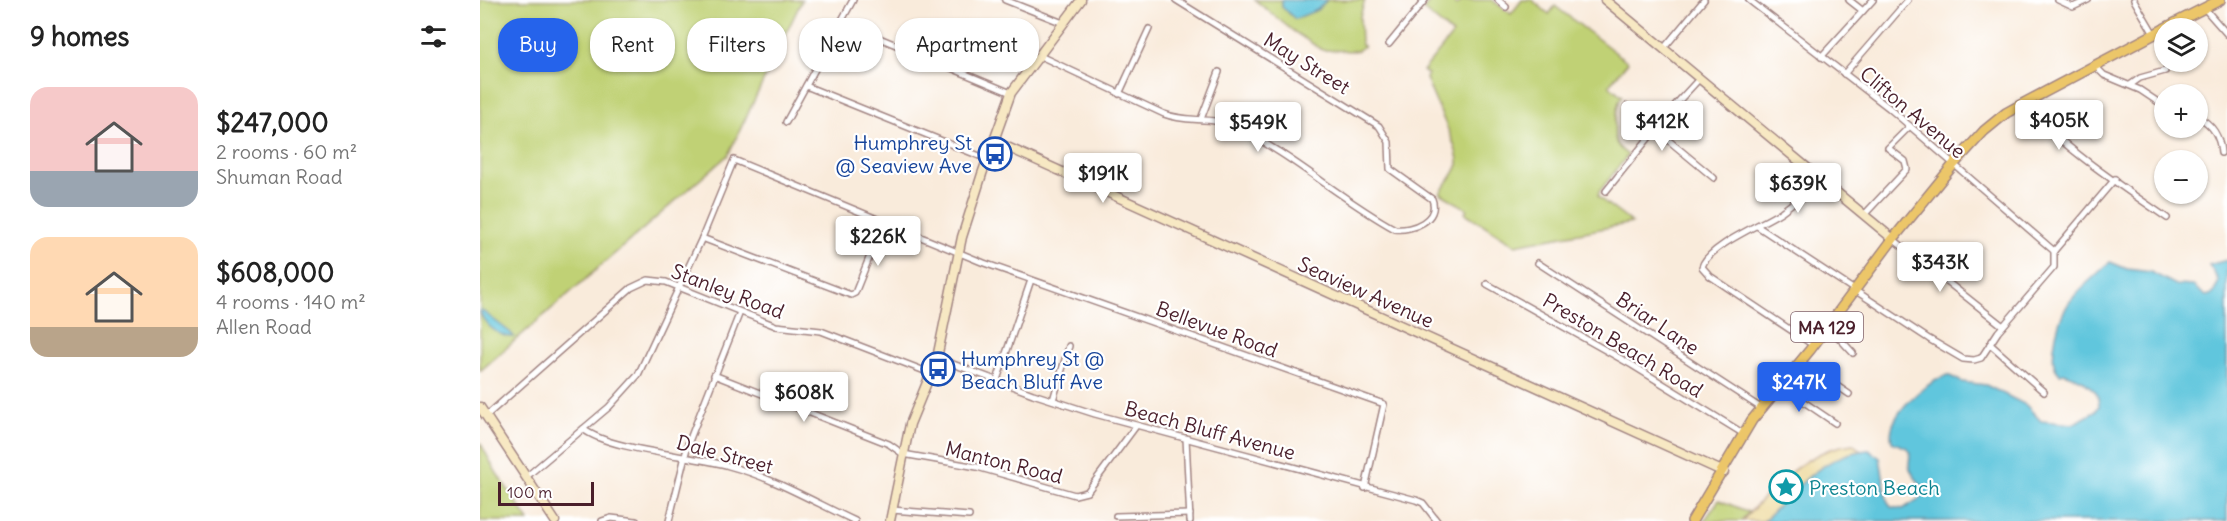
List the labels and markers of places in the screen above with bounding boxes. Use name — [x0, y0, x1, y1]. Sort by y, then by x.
pin: $405K — [2017, 100, 2101, 151]
pin: $412K — [1620, 101, 1704, 152]
pin: $549K — [1216, 102, 1300, 153]
place label: Humphrey St @ Seaview Ave — [835, 130, 972, 178]
bus stop icon: Humphrey St @ Seaview Ave — [977, 136, 1013, 172]
pin: $191K — [1061, 153, 1145, 204]
pin: $639K — [1756, 163, 1840, 214]
pin: $226K — [836, 216, 920, 267]
pin: $343K — [1898, 242, 1982, 293]
place label: Humphrey St @ Beach Bluff Ave — [961, 346, 1104, 394]
bus stop icon: Humphrey St @ Beach Bluff Ave — [920, 351, 956, 387]
pin: $247K — [1757, 362, 1841, 413]
pin: $608K — [762, 372, 846, 423]
place icon: Preston Beach — [1768, 469, 1804, 505]
place label: Preston Beach — [1809, 475, 1940, 500]

